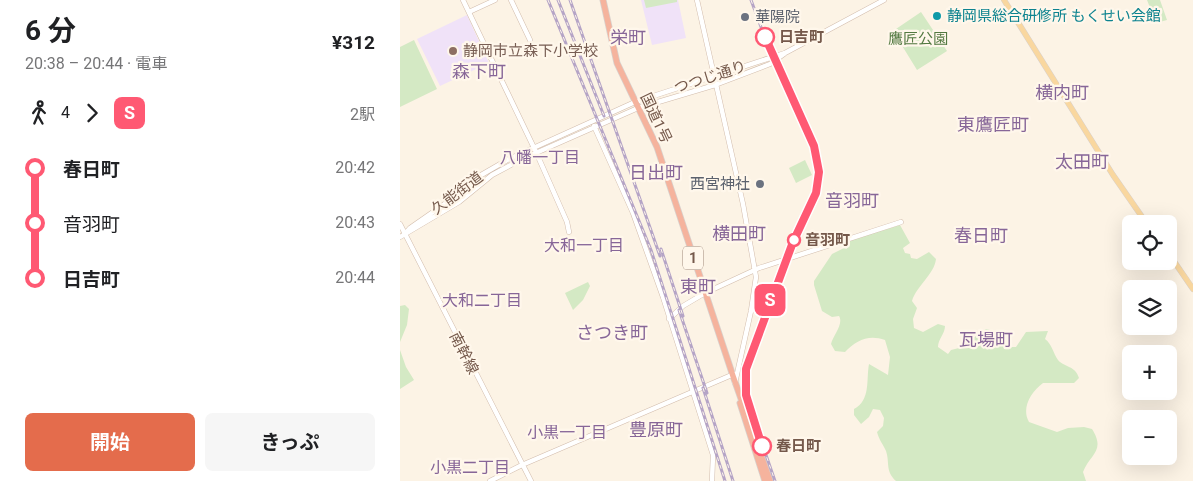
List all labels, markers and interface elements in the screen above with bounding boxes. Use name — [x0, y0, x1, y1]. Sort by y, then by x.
place label: 静岡県総合研修所 もくせい会館 — [947, 7, 1161, 25]
place label: 華陽院 — [755, 8, 800, 26]
marker: 静岡県総合研修所 もくせい会館 — [931, 10, 943, 22]
marker: 華陽院 — [739, 11, 751, 23]
text: 6 分 — [25, 14, 76, 47]
district label: 栄町 — [610, 27, 646, 48]
marker: 日吉町 — [755, 27, 775, 47]
place label: 日吉町 — [779, 28, 824, 46]
park label: 鷹匠公園 — [888, 30, 948, 48]
text: ¥312 — [332, 31, 375, 54]
place label: 静岡市立森下小学校 — [463, 42, 598, 60]
marker: 静岡市立森下小学校 — [447, 45, 459, 57]
text: 20:38 – 20:44 · 電車 — [25, 54, 167, 73]
street label: つつじ通り — [672, 57, 748, 97]
district label: 森下町 — [452, 61, 506, 82]
district label: 横内町 — [1035, 82, 1089, 103]
street label: 国道1号 — [637, 90, 675, 146]
icon: walk — [25, 99, 53, 127]
icon: forward — [78, 99, 106, 127]
text: S — [124, 102, 135, 123]
text: 4 — [61, 103, 70, 122]
text: 2駅 — [350, 105, 375, 124]
district label: 東鷹匠町 — [957, 114, 1029, 135]
district label: 八幡一丁目 — [500, 148, 580, 167]
district label: 太田町 — [1055, 151, 1109, 172]
text: 春日町 — [63, 158, 120, 181]
text: 20:42 — [335, 158, 375, 177]
district label: 日出町 — [629, 162, 683, 183]
street label: 久能街道 — [428, 168, 486, 218]
place label: 西宮神社 — [690, 175, 750, 193]
marker: 西宮神社 — [754, 178, 766, 190]
district label: 音羽町 — [825, 190, 879, 211]
text: 音羽町 — [63, 213, 120, 236]
text: 20:43 — [335, 213, 375, 232]
map controls — [1122, 215, 1177, 465]
button: locate — [1122, 215, 1177, 270]
district label: 横田町 — [712, 223, 766, 244]
district label: 春日町 — [954, 225, 1008, 246]
place label: 音羽町 — [805, 231, 850, 249]
marker: 音羽町 — [787, 233, 801, 247]
district label: 大和一丁目 — [544, 236, 624, 255]
road number: 1 — [683, 247, 703, 270]
text: 日吉町 — [63, 268, 120, 291]
text: 20:44 — [335, 268, 375, 287]
district label: 東町 — [680, 276, 716, 297]
button: layers — [1122, 280, 1177, 335]
line badge: S — [754, 284, 786, 316]
text: S — [764, 289, 776, 310]
district label: 大和二丁目 — [442, 291, 522, 310]
district label: さつき町 — [576, 322, 648, 343]
street label: 南幹線 — [446, 329, 482, 377]
district label: 瓦場町 — [959, 329, 1013, 350]
button: + — [1122, 345, 1177, 400]
button: − — [1122, 410, 1177, 465]
button: 開始 — [25, 413, 195, 471]
button: きっぷ — [205, 413, 375, 471]
district label: 豊原町 — [629, 419, 683, 440]
district label: 小黒一丁目 — [527, 423, 607, 442]
marker: 春日町 — [752, 436, 772, 456]
place label: 春日町 — [776, 437, 821, 455]
district label: 小黒二丁目 — [430, 458, 510, 477]

